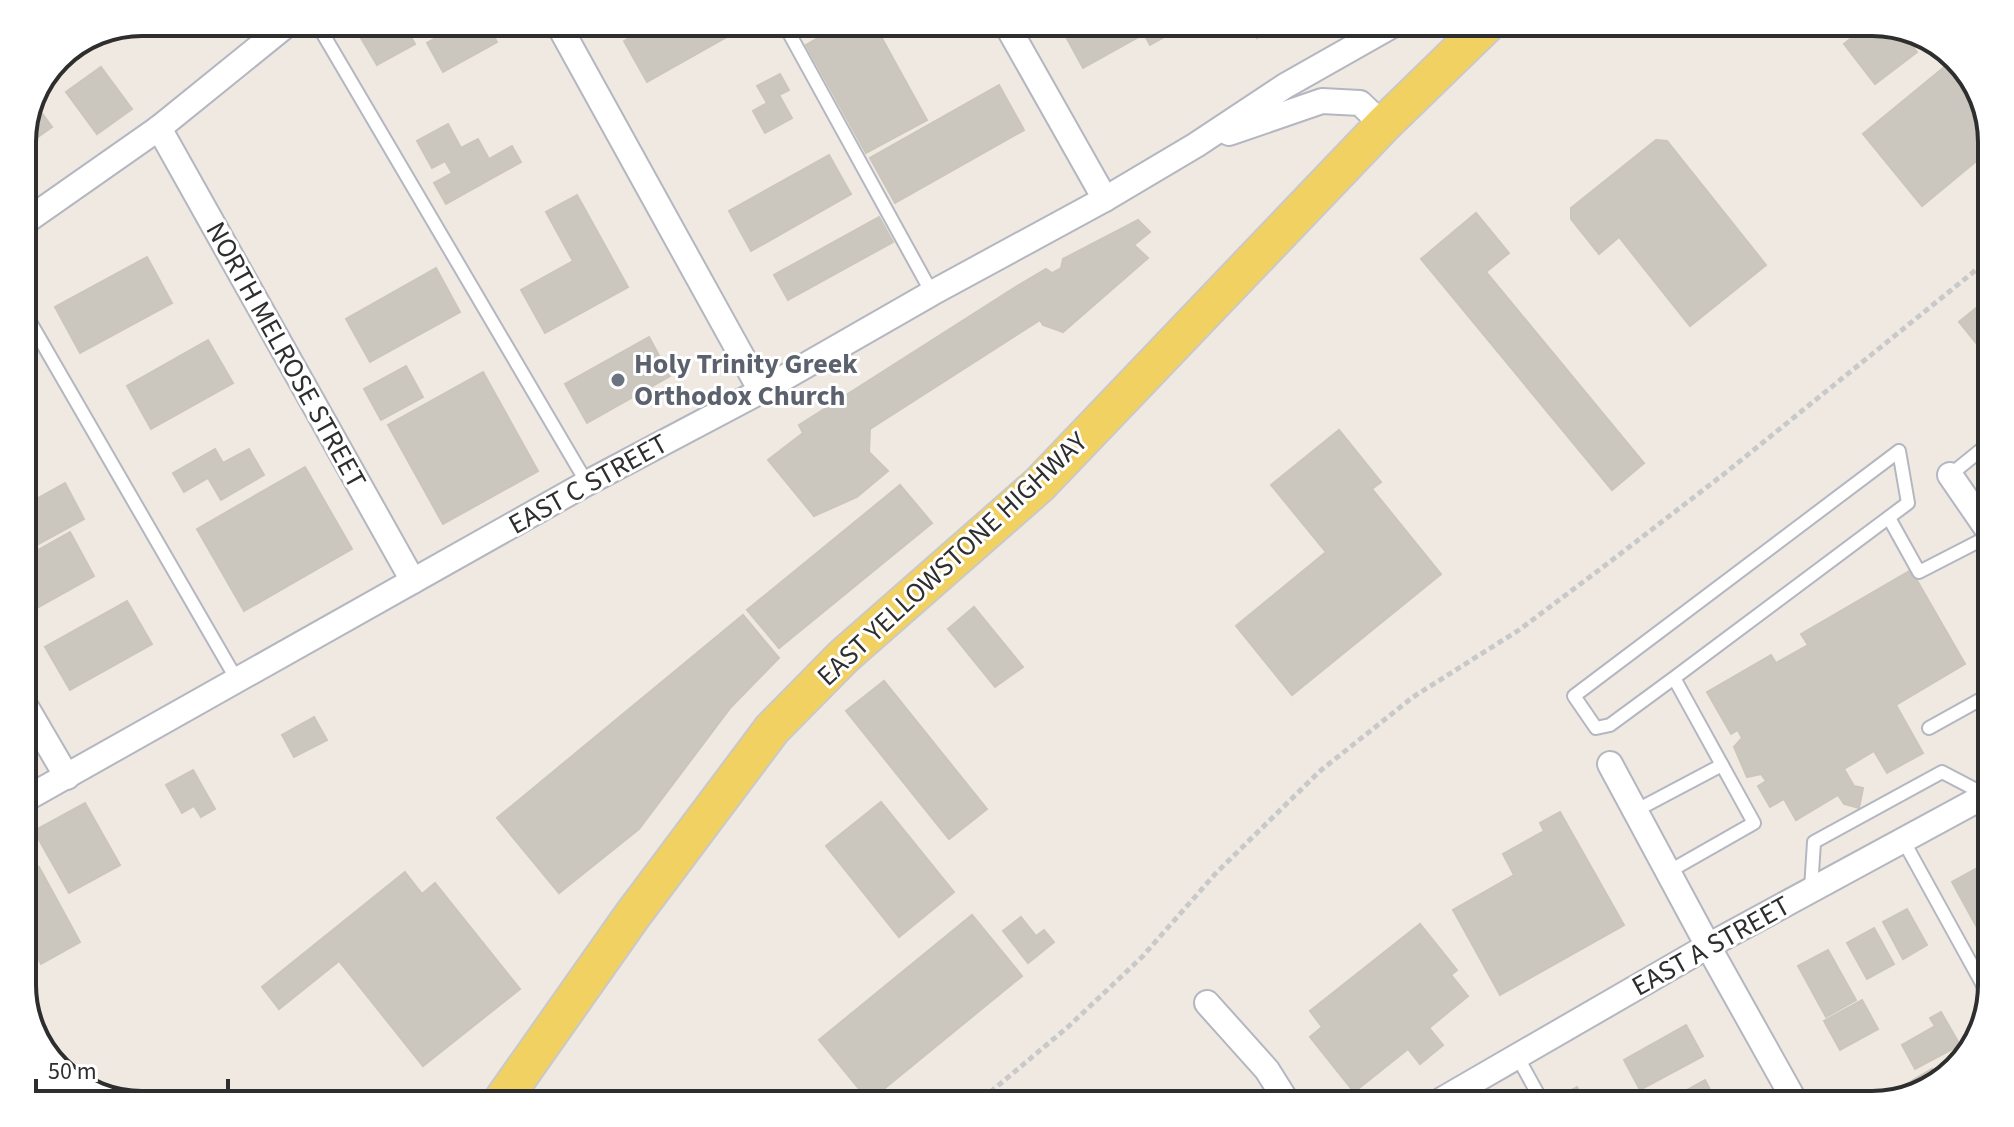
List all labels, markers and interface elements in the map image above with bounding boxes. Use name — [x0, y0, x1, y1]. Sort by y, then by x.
street label: NORTH MELROSE STREET — [196, 214, 376, 496]
place label: Holy Trinity Greek Orthodox Church — [634, 344, 858, 416]
marker: Holy Trinity Greek Orthodox Church — [609, 371, 627, 389]
street label: EAST YELLOWSTONE HIGHWAY — [808, 422, 1097, 695]
street label: EAST C STREET — [501, 424, 675, 544]
street label: EAST A STREET — [1625, 886, 1797, 1006]
scale bar — [36, 1043, 228, 1093]
text: 50 m — [48, 1054, 97, 1089]

